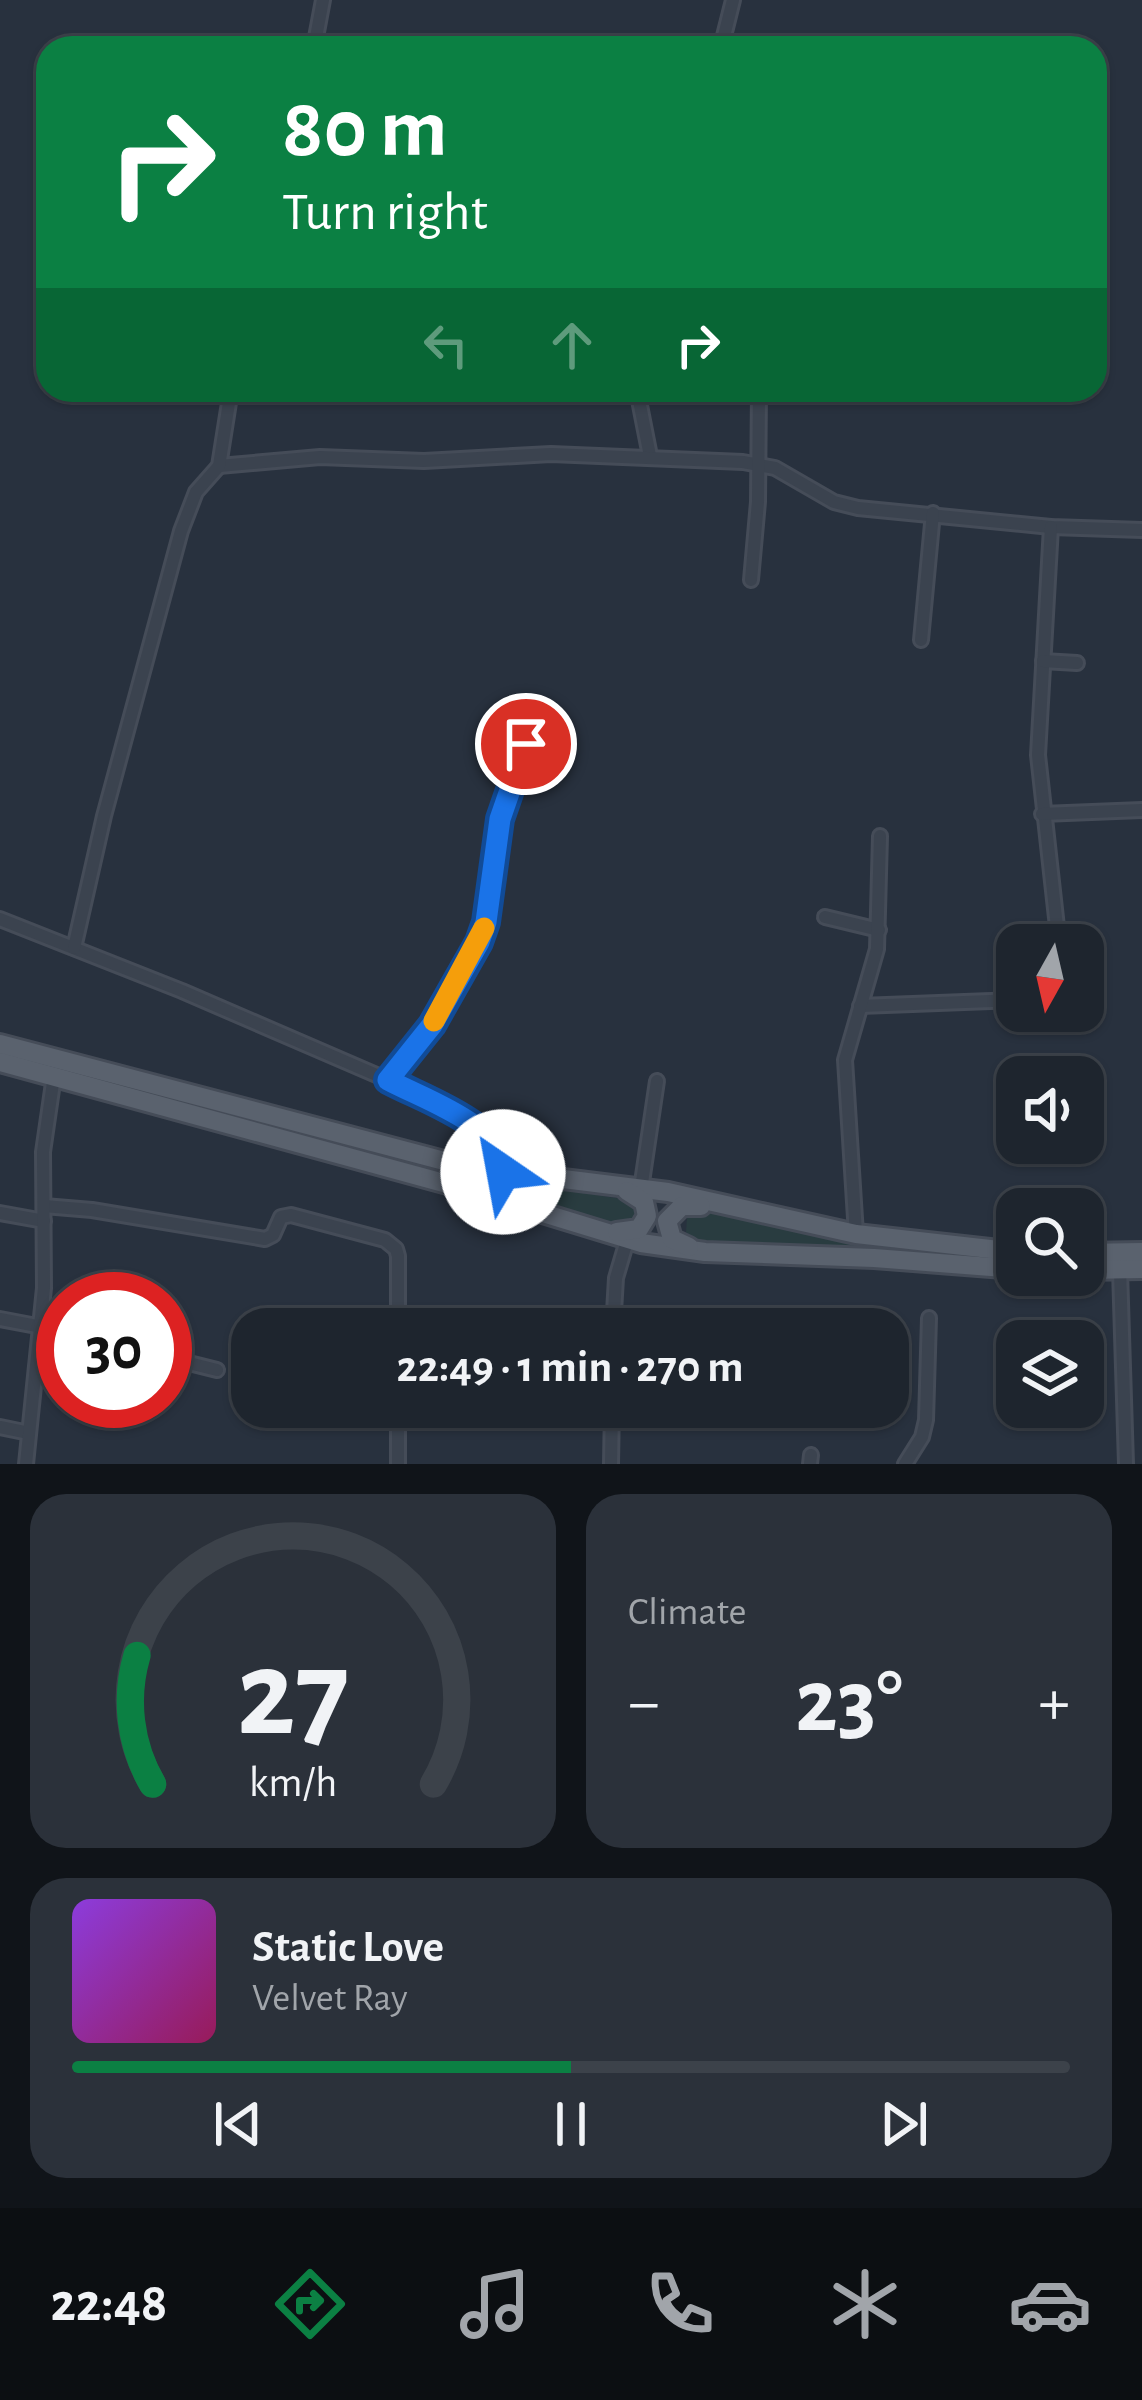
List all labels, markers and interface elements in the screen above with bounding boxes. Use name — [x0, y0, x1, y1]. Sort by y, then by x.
icon: right — [84, 84, 240, 240]
text: 80 m — [282, 88, 448, 172]
text: Turn right — [282, 186, 488, 240]
icon: left — [413, 312, 479, 378]
icon: ahead — [539, 312, 605, 378]
icon: right — [665, 312, 731, 378]
pin — [475, 693, 577, 795]
icon: arrive — [493, 711, 559, 777]
north arrow — [996, 924, 1104, 1032]
map controls — [996, 924, 1104, 1428]
button: sound — [996, 1056, 1104, 1164]
position arrow — [440, 1109, 566, 1235]
button: search — [996, 1188, 1104, 1296]
speed limit sign: 30 — [36, 1272, 192, 1428]
button: layers — [996, 1320, 1104, 1428]
text: 22:49 · 1 min · 270 m — [397, 1345, 743, 1390]
text: Climate — [628, 1593, 746, 1632]
text: 27 — [237, 1633, 349, 1758]
text: 23° — [795, 1658, 903, 1748]
text: − — [628, 1670, 660, 1736]
text: + — [1038, 1670, 1070, 1736]
text: km/h — [249, 1762, 337, 1805]
text: Static Love — [252, 1925, 444, 1970]
text: Velvet Ray — [252, 1979, 408, 2018]
icon: previous — [205, 2091, 271, 2157]
icon: pause — [538, 2091, 604, 2157]
icon: next — [871, 2091, 937, 2157]
icon: directions — [268, 2262, 352, 2346]
icon: music — [453, 2262, 537, 2346]
icon: phone — [638, 2262, 722, 2346]
icon: climate — [823, 2262, 907, 2346]
icon: car — [1008, 2262, 1092, 2346]
text: 22:48 — [50, 2277, 167, 2331]

